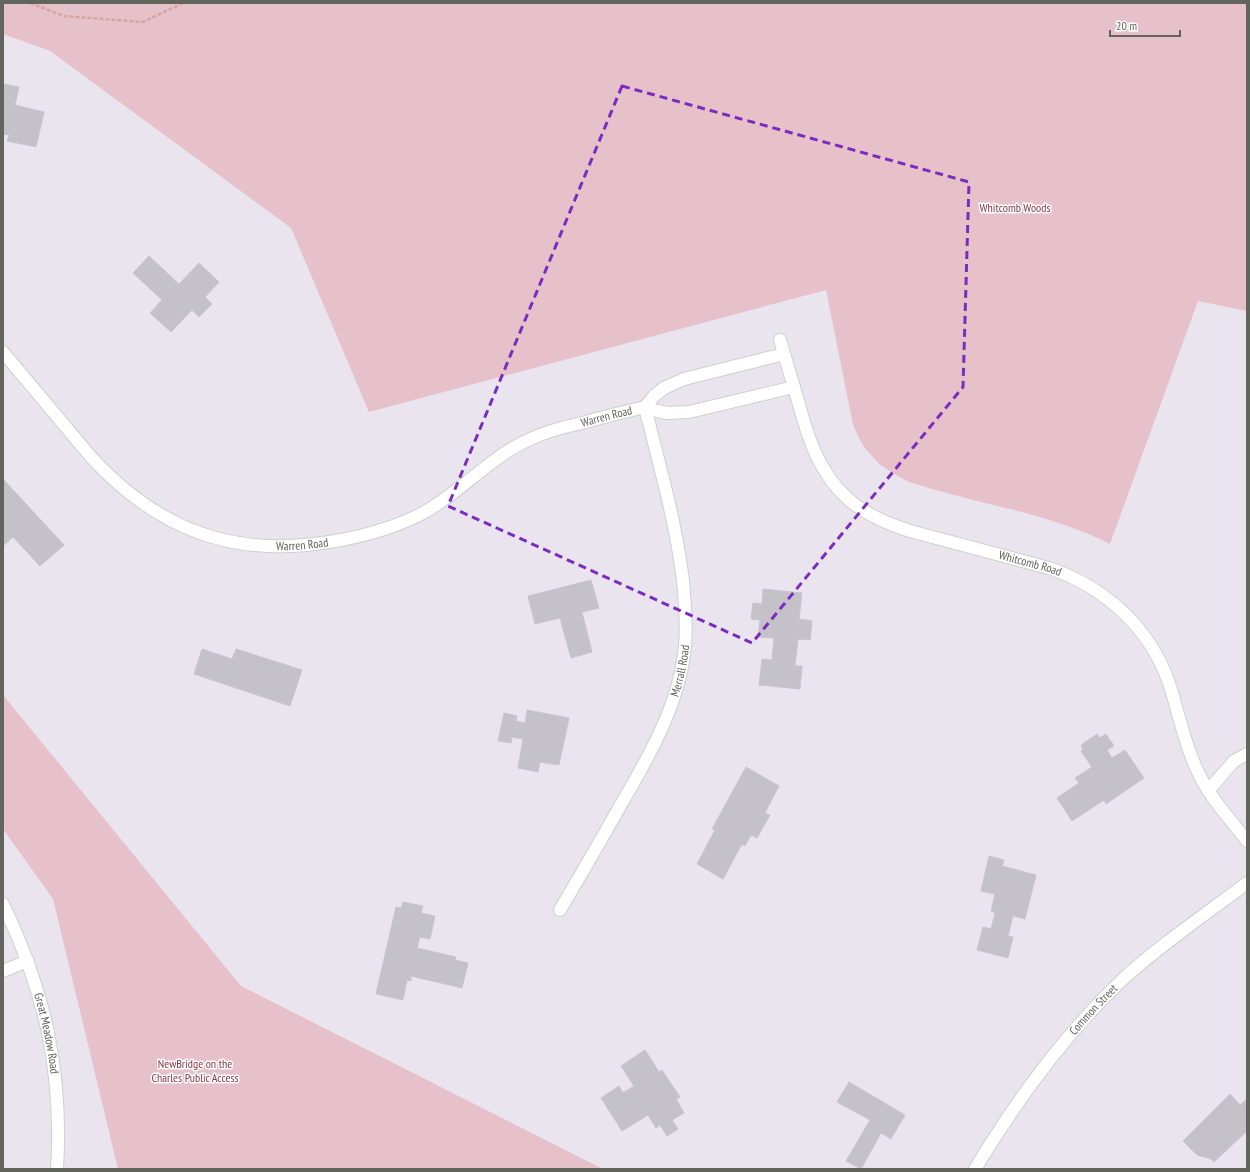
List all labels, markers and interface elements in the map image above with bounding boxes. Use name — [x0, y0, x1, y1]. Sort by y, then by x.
scale bar — [1110, 12, 1180, 38]
text: 20 m — [1116, 18, 1137, 33]
park label: Whitcomb Woods — [979, 200, 1051, 215]
street label: Warren Road — [579, 402, 634, 430]
street label: Warren Road — [276, 534, 329, 553]
street label: Whitcomb Road — [997, 547, 1064, 579]
street label: Merrall Road — [667, 644, 692, 698]
street label: Common Street — [1066, 980, 1121, 1038]
street label: Great Meadow Road — [31, 991, 63, 1075]
park label: NewBridge on the Charles Public Access — [151, 1056, 239, 1085]

